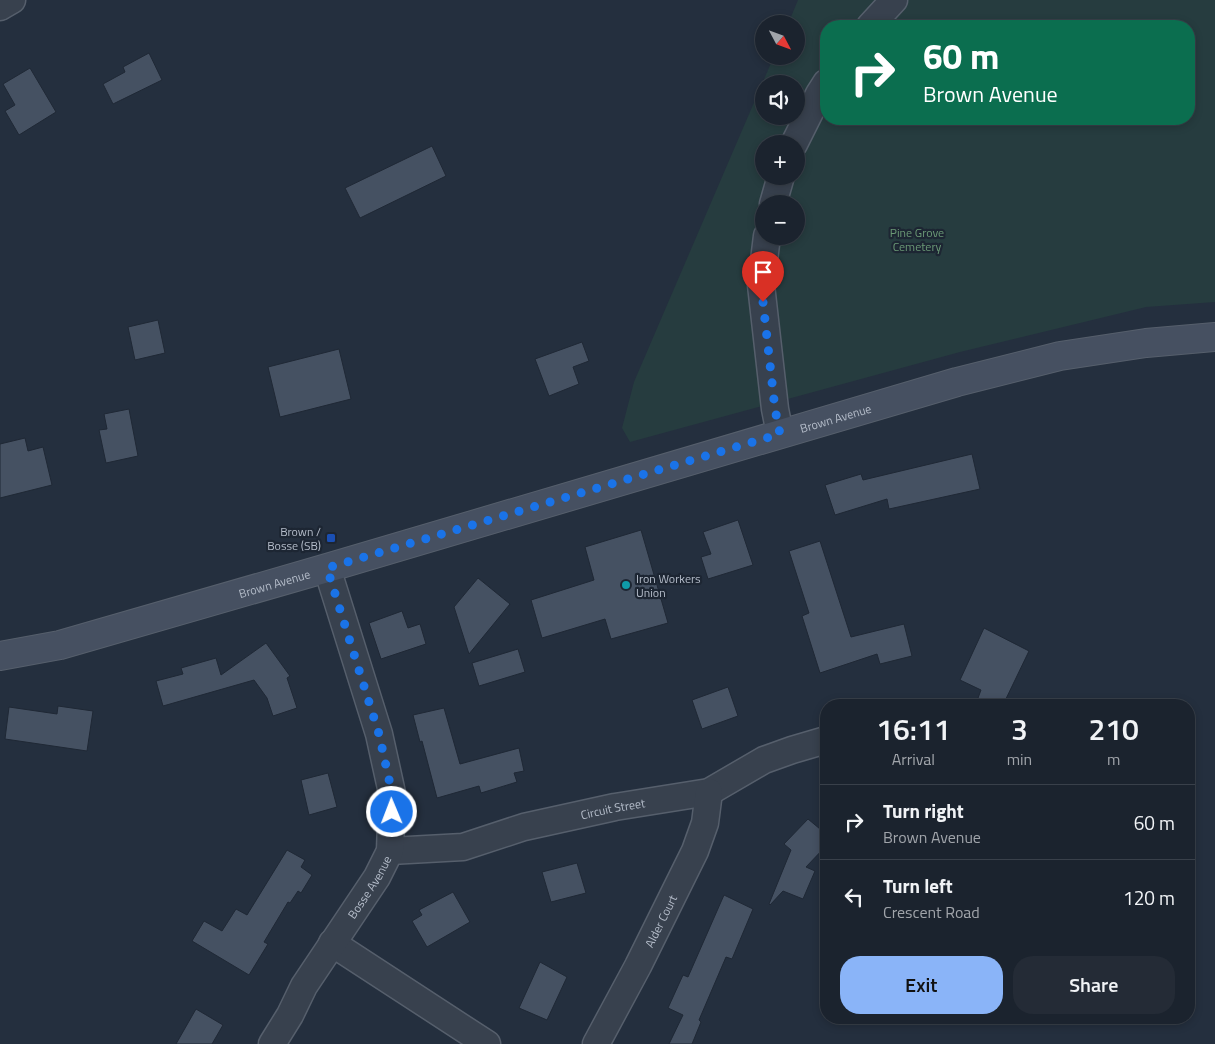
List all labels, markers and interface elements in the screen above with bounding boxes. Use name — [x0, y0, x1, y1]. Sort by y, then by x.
north arrow — [755, 15, 805, 65]
map controls — [755, 15, 805, 245]
text: 60 m — [923, 29, 999, 83]
icon: right — [840, 40, 905, 105]
button: sound — [755, 75, 805, 125]
text: Brown Avenue — [923, 77, 1058, 111]
button: + — [755, 135, 805, 185]
button: − — [755, 195, 805, 245]
park label: Pine Grove Cemetery — [890, 223, 944, 256]
pin — [742, 251, 784, 302]
icon: arrive — [749, 258, 777, 286]
street label: Brown Avenue — [797, 398, 873, 437]
place label: Brown / Bosse (SB) — [267, 522, 321, 555]
marker: Brown / Bosse (SB) — [325, 532, 337, 544]
street label: Brown Avenue — [236, 564, 312, 603]
place label: Iron Workers Union — [636, 569, 701, 602]
marker: Iron Workers Union — [620, 579, 632, 591]
text: 16:11 — [876, 706, 951, 752]
text: 3 — [1011, 706, 1028, 752]
text: 210 — [1088, 706, 1139, 752]
text: Arrival — [892, 747, 935, 771]
text: min — [1007, 747, 1032, 771]
text: m — [1107, 747, 1120, 771]
position arrow — [365, 785, 417, 837]
street label: Circuit Street — [579, 793, 647, 824]
text: Turn right — [883, 796, 964, 825]
icon: right — [840, 808, 868, 836]
text: 60 m — [1134, 808, 1175, 837]
text: Brown Avenue — [883, 825, 981, 849]
street label: Bosse Avenue — [342, 852, 396, 922]
text: Turn left — [883, 871, 953, 900]
icon: left — [840, 883, 868, 911]
text: 120 m — [1123, 883, 1175, 912]
street label: Alder Court — [639, 891, 682, 950]
text: Crescent Road — [883, 900, 980, 924]
button: Exit — [840, 956, 1003, 1014]
button: Share — [1013, 956, 1175, 1014]

